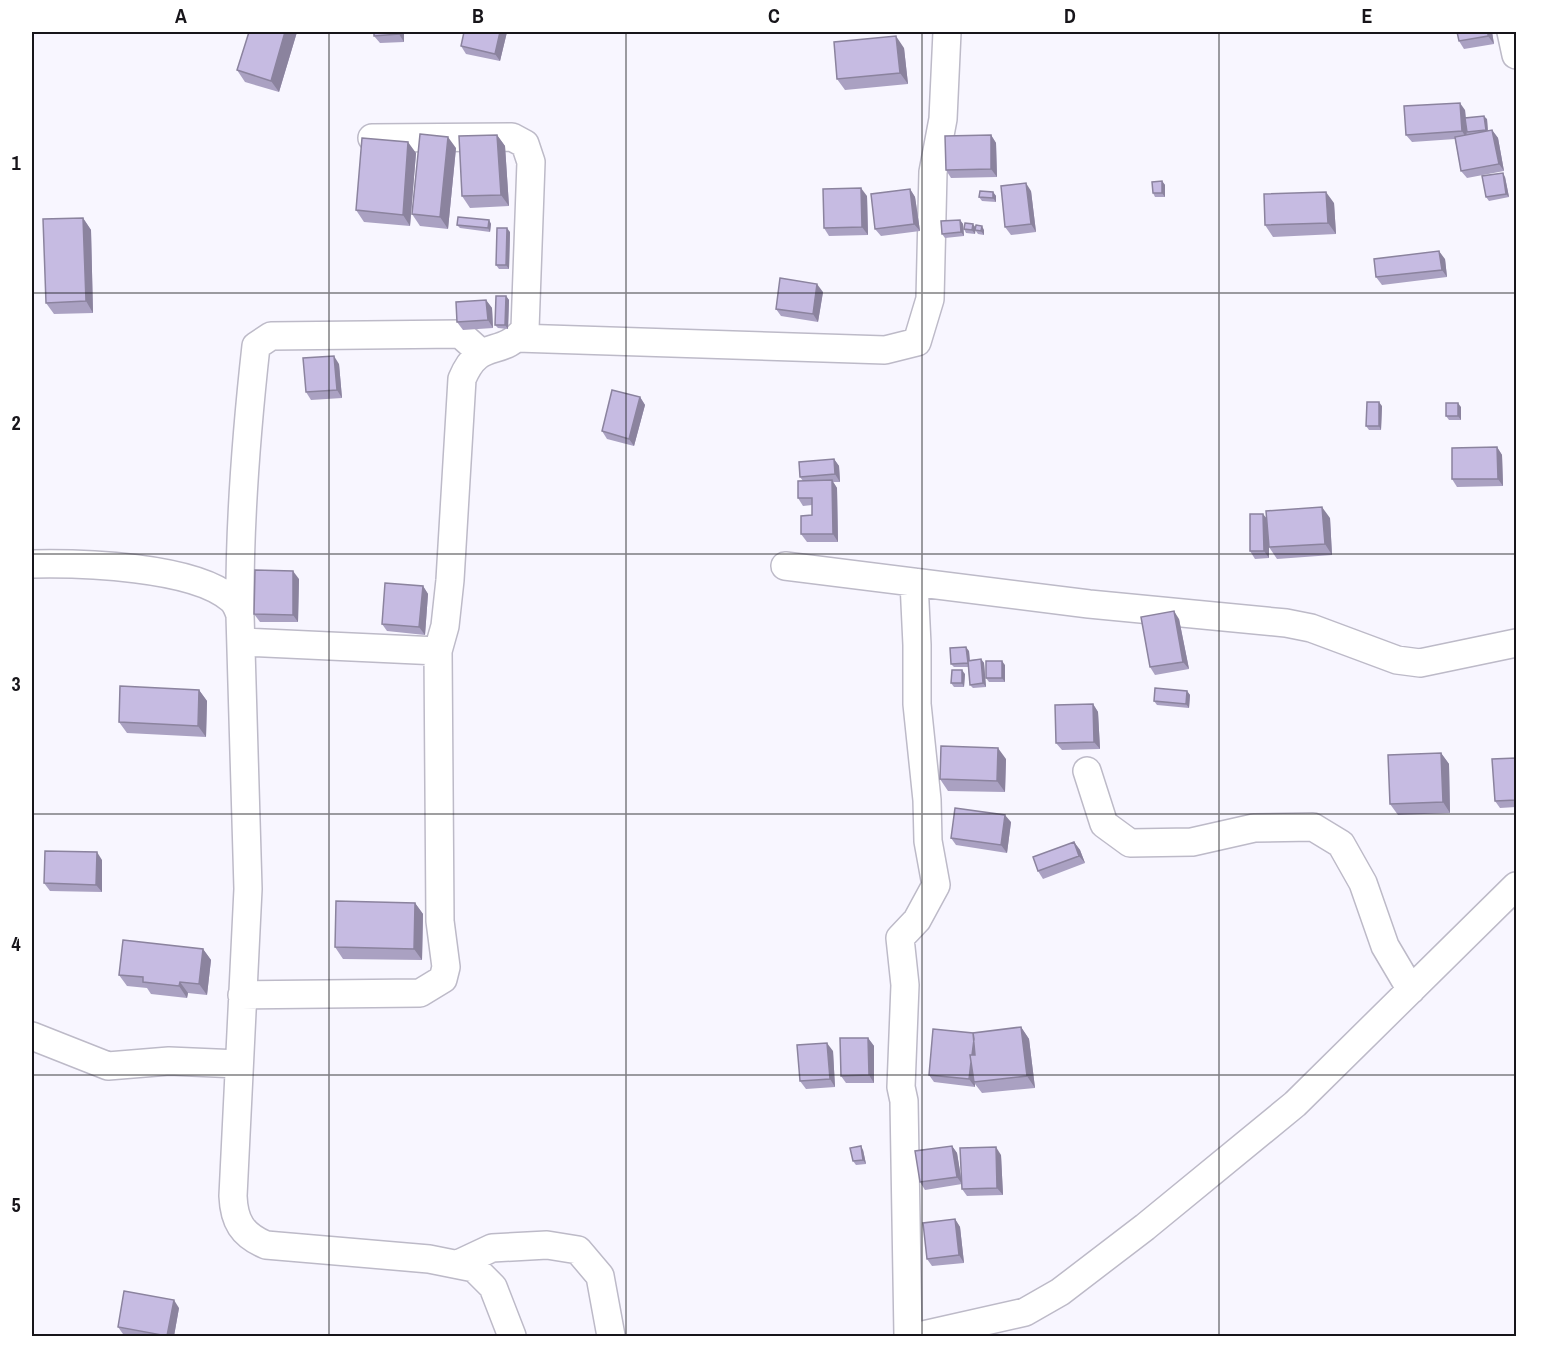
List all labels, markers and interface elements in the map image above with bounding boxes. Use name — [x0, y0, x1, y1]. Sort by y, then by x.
text: A — [175, 2, 187, 29]
text: B — [472, 2, 484, 29]
text: C — [768, 2, 780, 29]
text: D — [1064, 2, 1076, 29]
text: E — [1362, 2, 1373, 29]
text: 1 — [11, 149, 21, 176]
text: 2 — [11, 409, 21, 436]
text: 3 — [11, 670, 21, 697]
text: 4 — [11, 930, 21, 957]
text: 5 — [11, 1191, 21, 1218]

